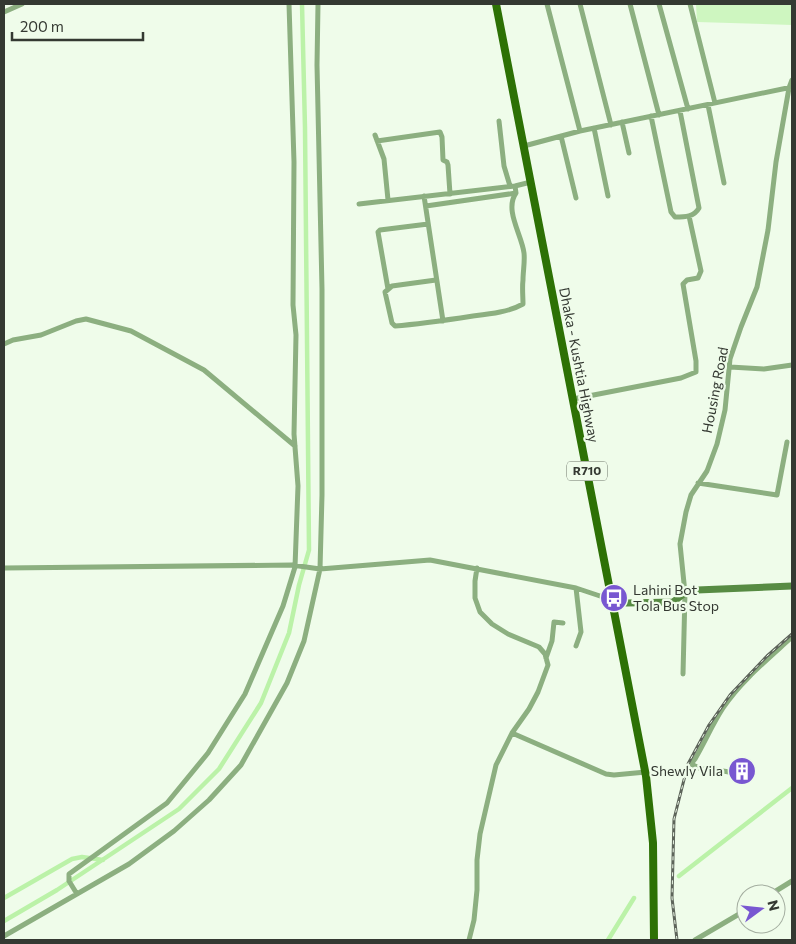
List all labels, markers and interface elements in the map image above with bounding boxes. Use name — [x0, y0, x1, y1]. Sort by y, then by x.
scale bar — [12, 10, 144, 42]
text: 200 m — [20, 17, 64, 35]
street label: Dhaka - Kushtia Highway — [556, 286, 603, 444]
street label: Housing Road — [698, 345, 731, 435]
road number: R710 — [567, 462, 607, 481]
place label: Lahini Bot Tola Bus Stop — [633, 581, 719, 614]
bus stop icon: Lahini Bot Tola Bus Stop — [599, 583, 629, 613]
building icon: Shewly Vila — [727, 756, 757, 786]
place label: Shewly Vila — [651, 762, 723, 779]
north arrow — [736, 884, 786, 934]
text: N — [764, 898, 784, 913]

